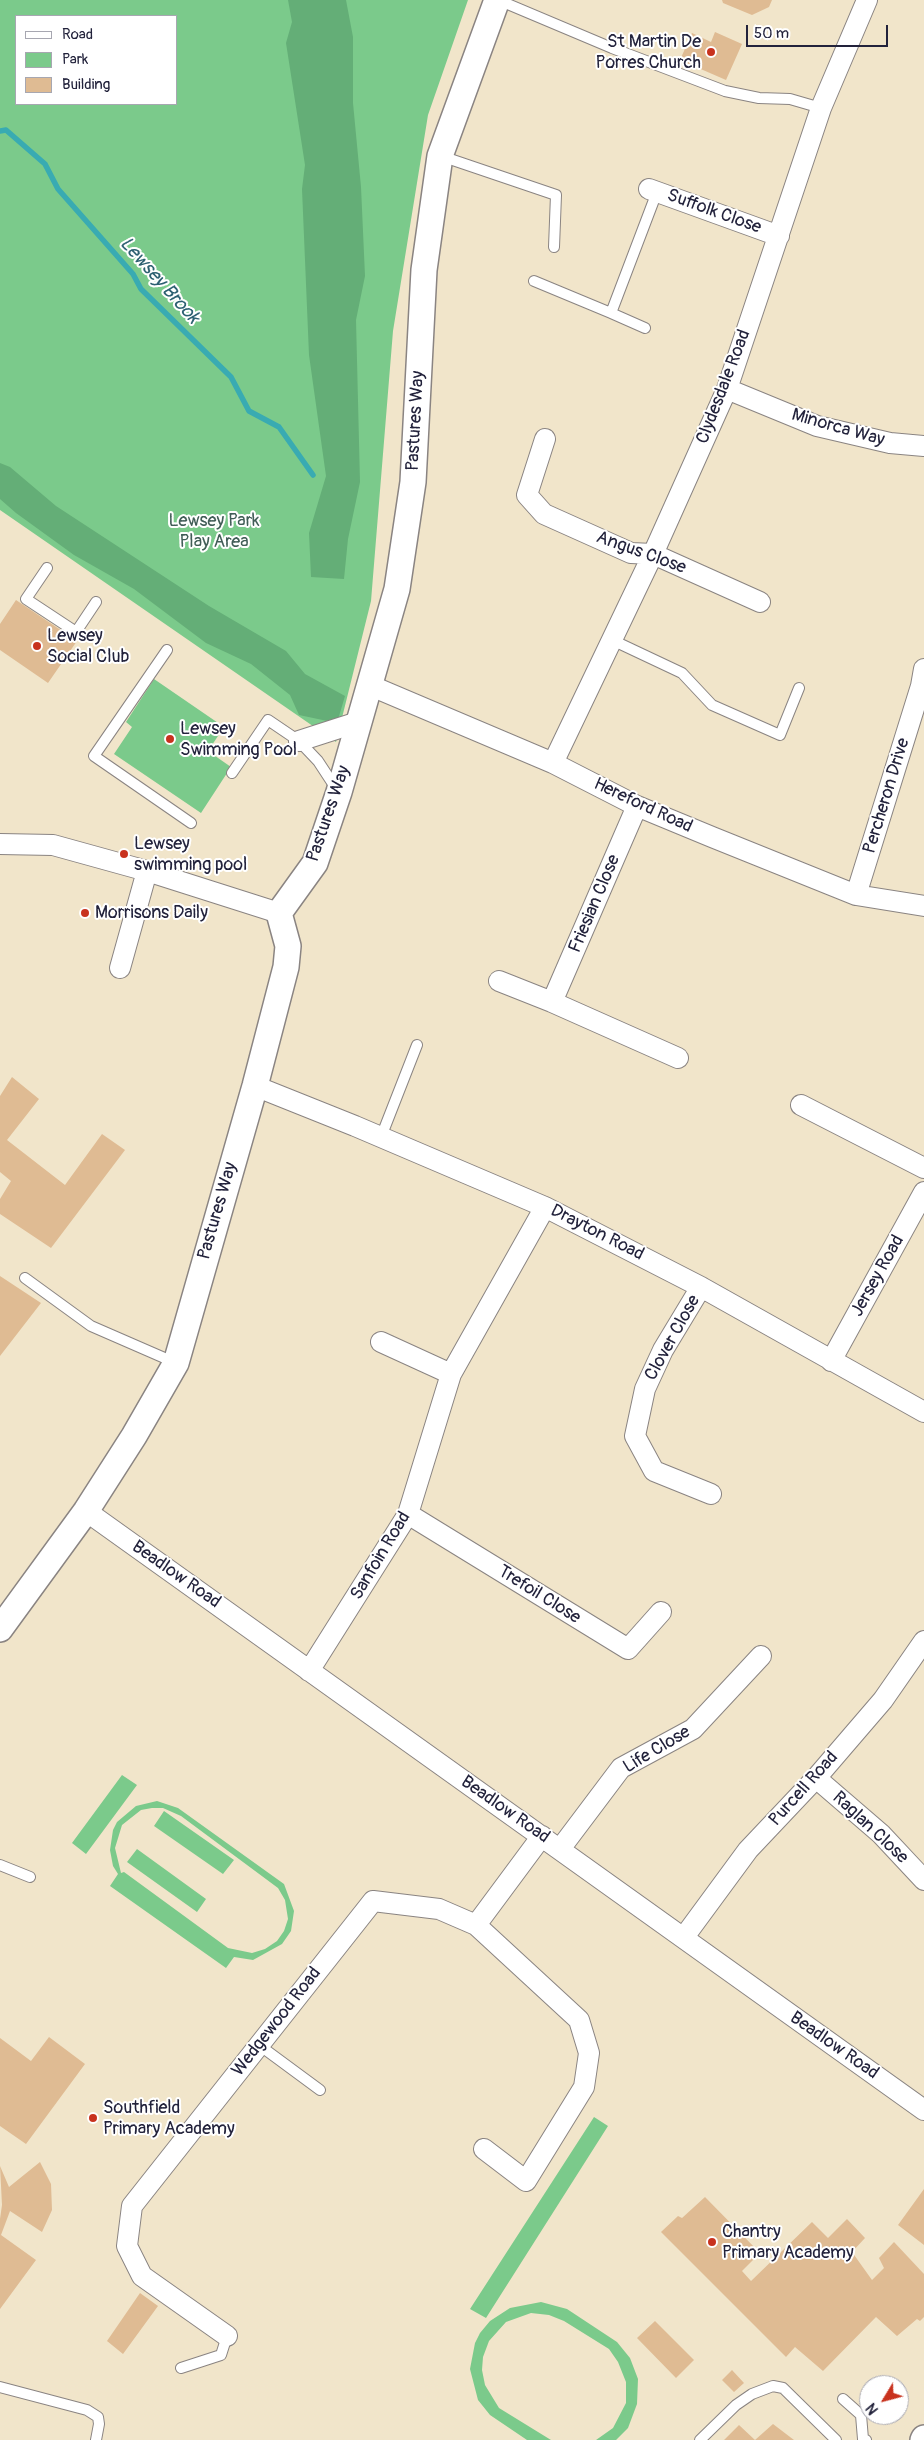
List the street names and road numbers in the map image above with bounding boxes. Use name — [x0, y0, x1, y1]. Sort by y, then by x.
street label: Suffolk Close — [664, 185, 764, 239]
street label: Clydesdale Road — [692, 327, 756, 447]
street label: Pastures Way — [403, 370, 429, 472]
street label: Minorca Way — [789, 404, 887, 452]
street label: Angus Close — [593, 527, 689, 579]
street label: Percheron Drive — [859, 736, 915, 856]
street label: Pastures Way — [302, 763, 356, 865]
street label: Hereford Road — [590, 774, 696, 838]
street label: Friesian Close — [565, 852, 625, 956]
street label: Pastures Way — [194, 1160, 242, 1262]
street label: Drayton Road — [547, 1200, 647, 1266]
street label: Jersey Road — [847, 1232, 909, 1320]
street label: Clover Close — [641, 1292, 705, 1384]
street label: Sanfoin Road — [346, 1508, 416, 1604]
street label: Beadlow Road — [127, 1537, 225, 1613]
street label: Trefoil Close — [494, 1561, 584, 1629]
street label: Life Close — [620, 1722, 694, 1778]
street label: Purcell Road — [765, 1747, 843, 1831]
street label: Beadlow Road — [456, 1772, 554, 1848]
street label: Raglan Close — [828, 1787, 912, 1869]
street label: Wedgewood Road — [228, 1963, 326, 2081]
street label: Beadlow Road — [785, 2008, 883, 2084]

